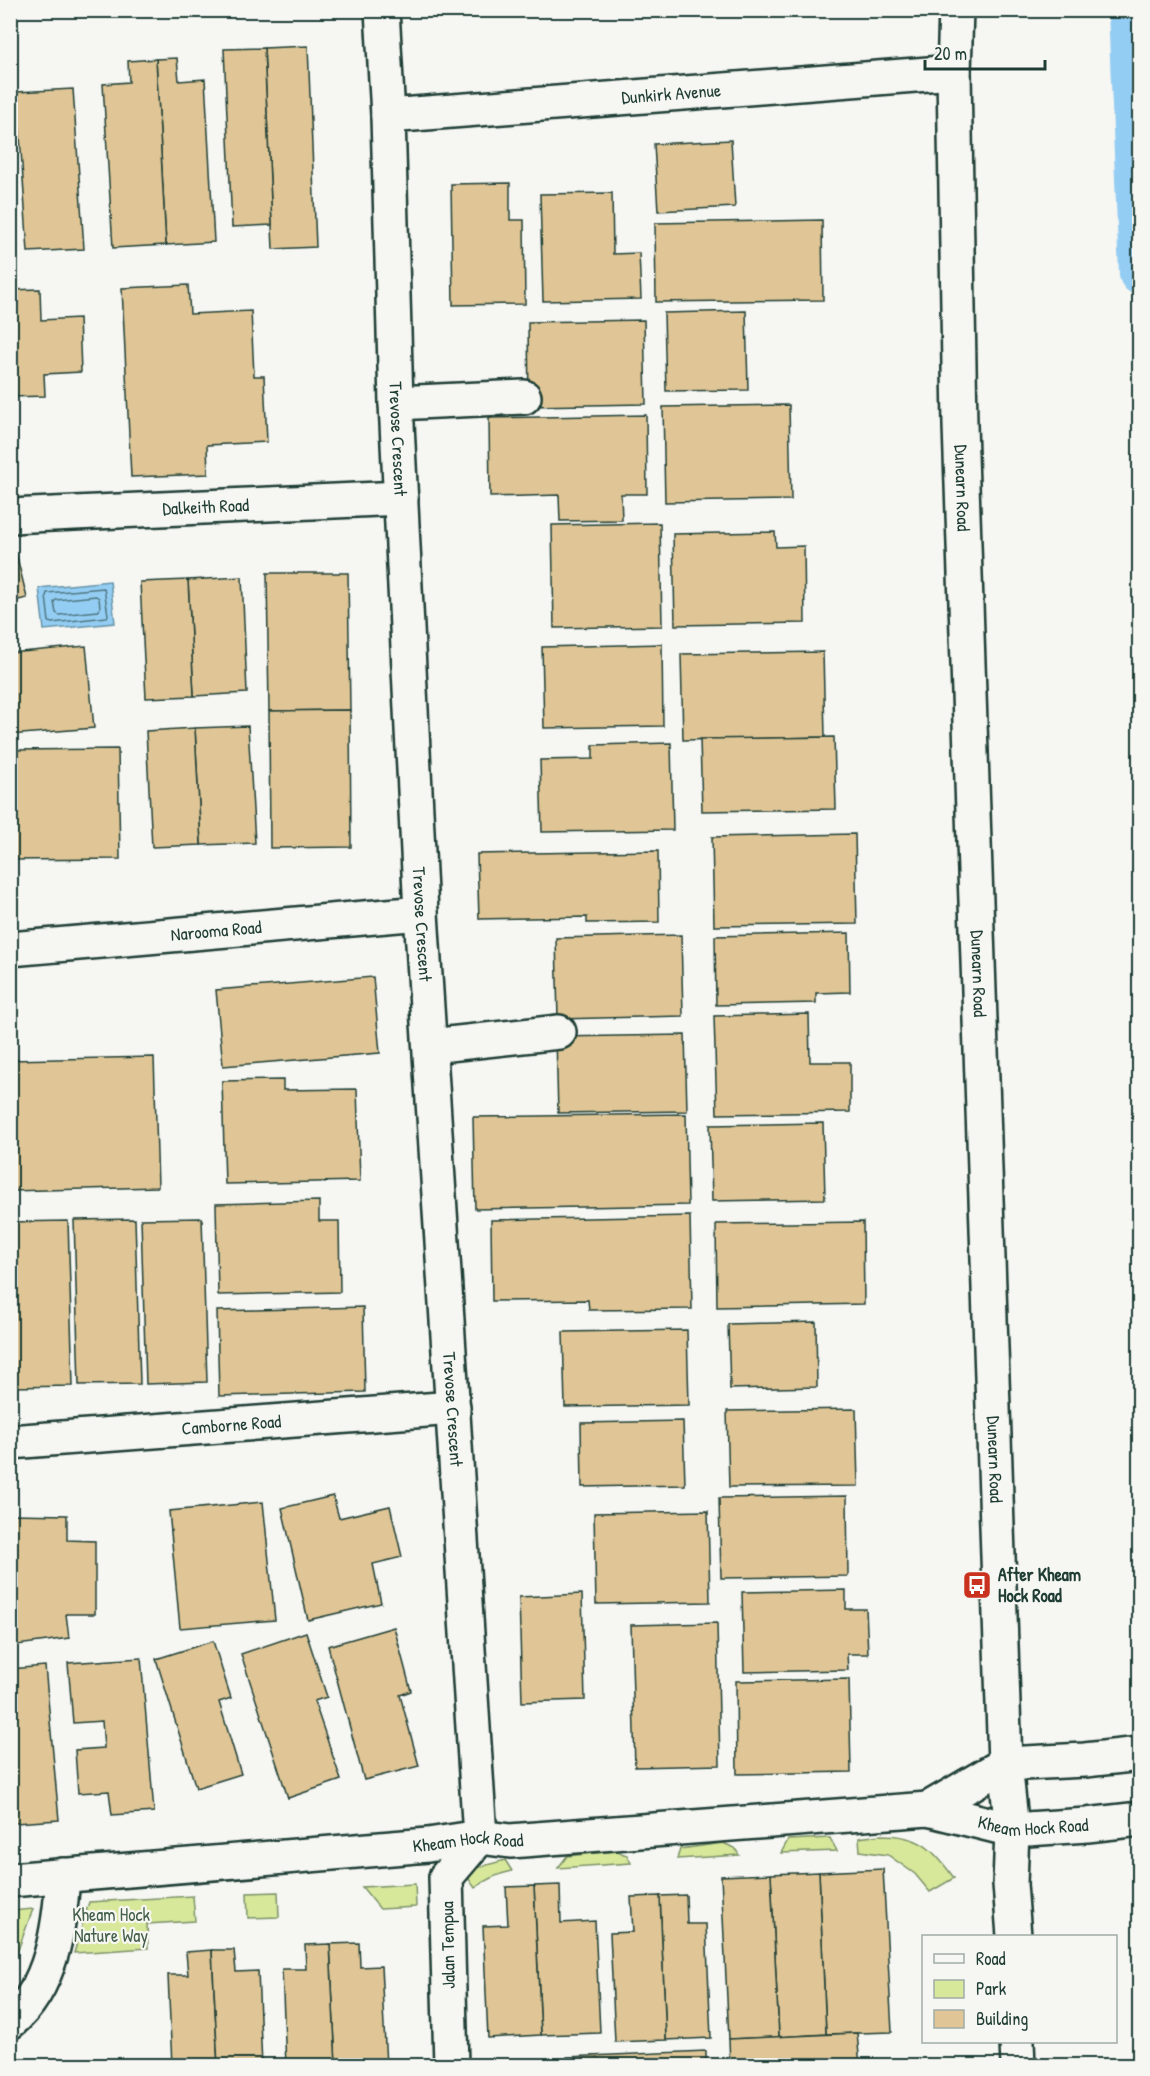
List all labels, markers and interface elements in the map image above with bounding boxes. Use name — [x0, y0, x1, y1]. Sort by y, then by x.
scale bar — [925, 33, 1045, 71]
text: 20 m — [934, 41, 967, 66]
street label: Dunkirk Avenue — [620, 77, 722, 110]
street label: Trevose Crescent — [383, 381, 414, 497]
street label: Dunearn Road — [949, 444, 977, 532]
street label: Dalkeith Road — [162, 492, 250, 521]
street label: Trevose Crescent — [407, 866, 438, 983]
street label: Narooma Road — [170, 914, 263, 947]
street label: Dunearn Road — [965, 930, 993, 1017]
street label: Trevose Crescent — [437, 1351, 469, 1468]
street label: Camborne Road — [181, 1408, 282, 1441]
street label: Dunearn Road — [981, 1415, 1009, 1503]
place label: After Kheam Hock Road — [998, 1562, 1081, 1608]
bus stop icon: After Kheam Hock Road — [961, 1569, 993, 1601]
street label: Kheam Hock Road — [975, 1809, 1089, 1842]
street label: Kheam Hock Road — [412, 1824, 524, 1858]
street label: Jalan Tempua — [434, 1901, 461, 1989]
park label: Kheam Hock Nature Way — [72, 1902, 150, 1948]
legend — [922, 1935, 1117, 2043]
text: Road — [976, 1946, 1006, 1971]
text: Park — [976, 1976, 1007, 2001]
text: Building — [976, 2006, 1028, 2031]

